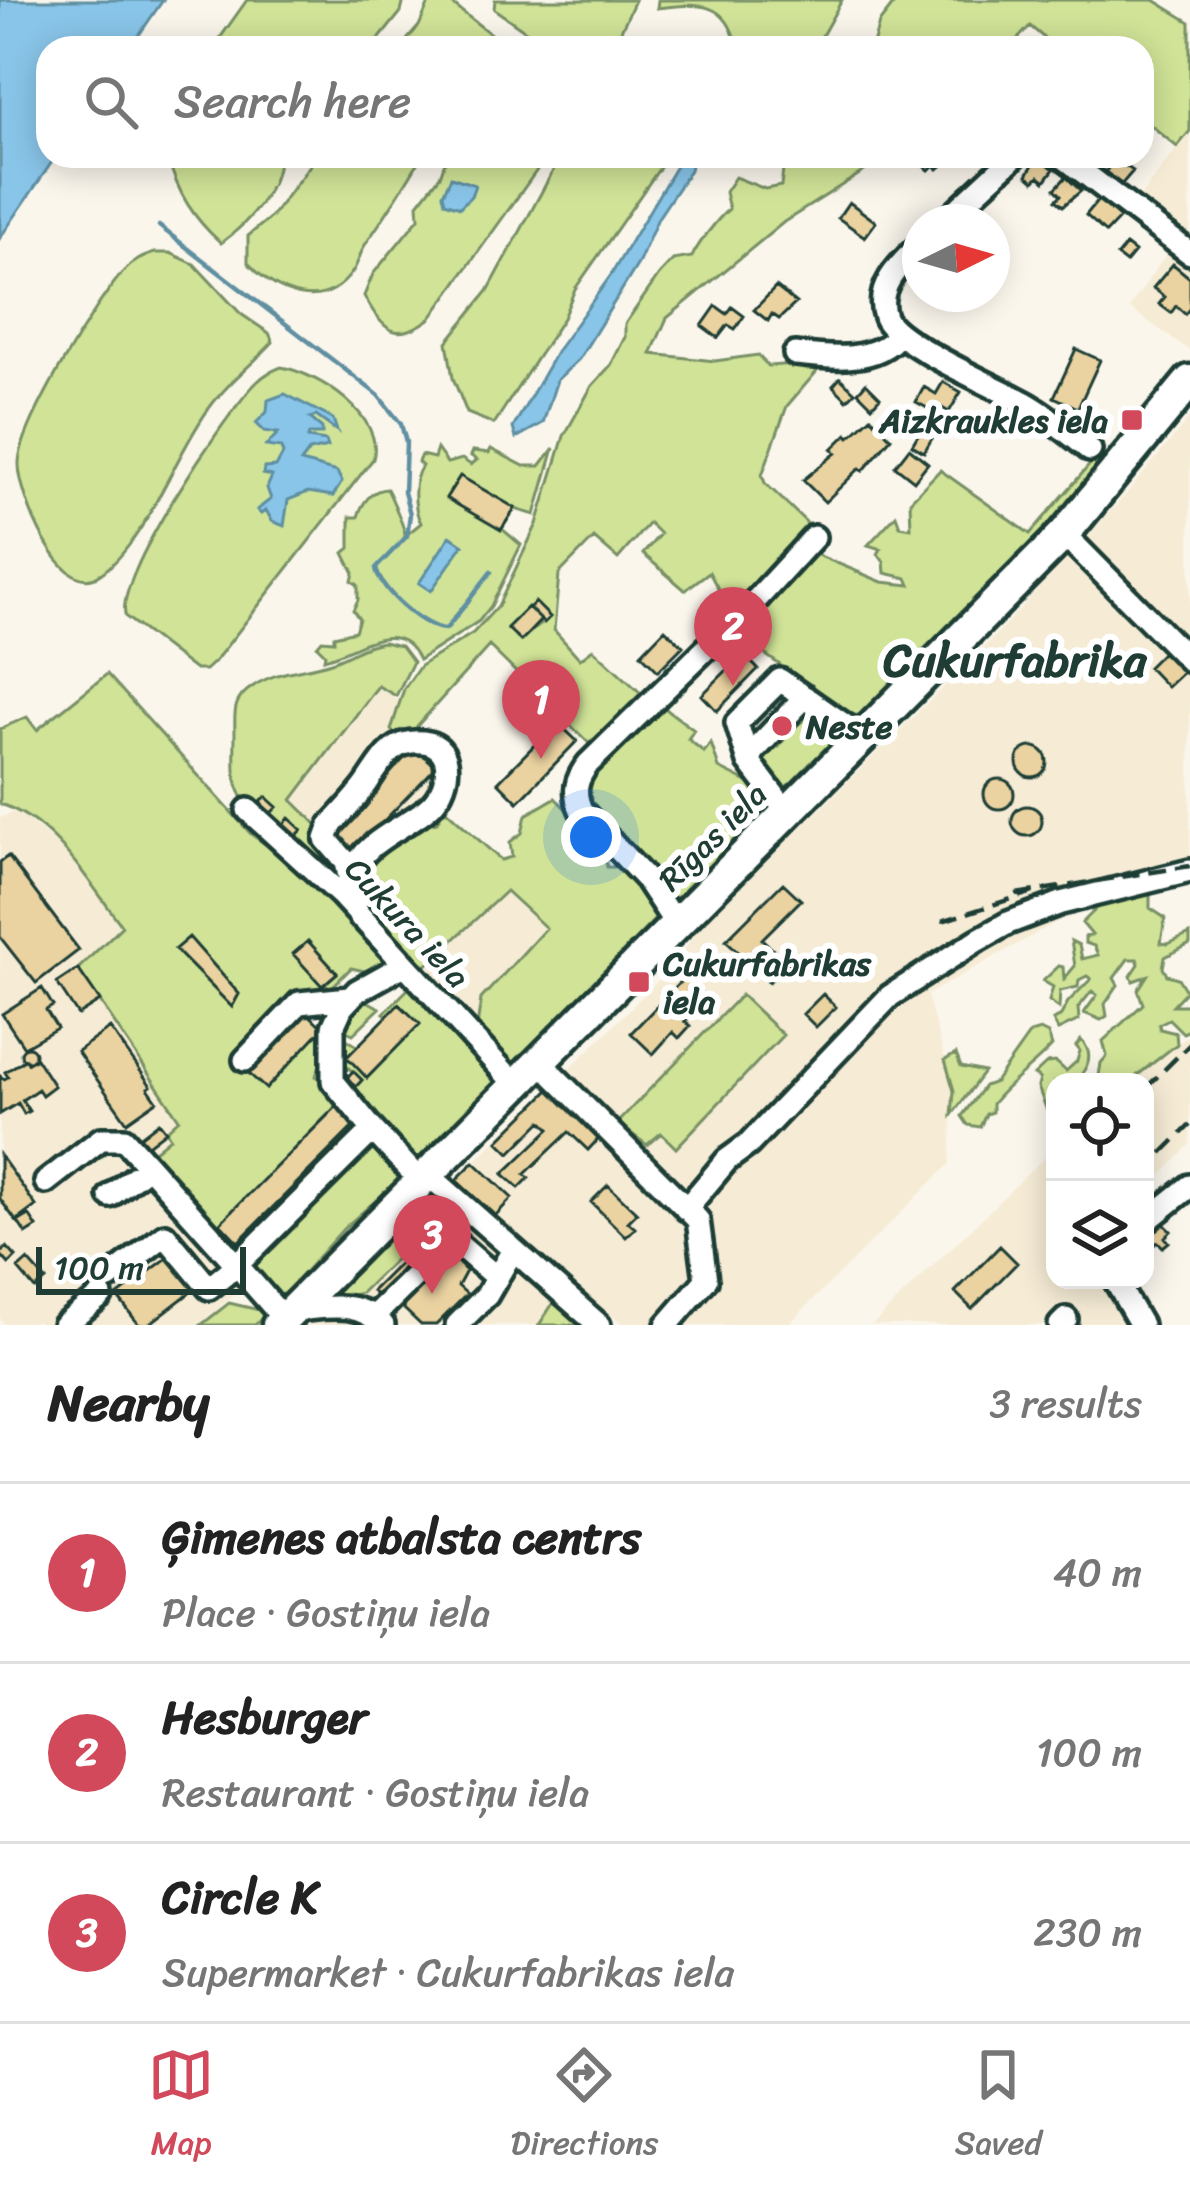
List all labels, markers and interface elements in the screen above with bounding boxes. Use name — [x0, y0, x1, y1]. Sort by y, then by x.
search box — [36, 36, 1154, 168]
text: Search here — [174, 62, 411, 142]
icon: search — [78, 69, 144, 135]
north arrow — [902, 204, 1010, 312]
place label: Aizkraukles iela — [877, 392, 1108, 450]
marker: Aizkraukles iela — [1119, 407, 1145, 433]
pin: 2 — [694, 587, 772, 686]
district label: Cukurfabrika — [883, 621, 1148, 701]
pin: 1 — [502, 660, 580, 759]
place label: Neste — [805, 698, 892, 756]
marker: Neste — [769, 713, 795, 739]
street label: Rīgas iela — [644, 768, 782, 906]
your location — [561, 807, 621, 867]
street label: Cukura iela — [330, 843, 485, 1003]
place label: Cukurfabrikas iela — [662, 935, 872, 1031]
marker: Cukurfabrikas iela — [626, 969, 652, 995]
map controls — [1046, 1073, 1154, 1289]
button: locate — [1046, 1073, 1154, 1181]
button: layers — [1046, 1181, 1154, 1289]
pin: 3 — [393, 1195, 471, 1294]
text: 100 m — [54, 1239, 144, 1297]
scale bar — [36, 1241, 246, 1294]
text: Nearby — [48, 1358, 209, 1448]
text: 3 results — [989, 1369, 1142, 1438]
text: Ģimenes atbalsta centrs — [162, 1498, 641, 1578]
text: 1 — [79, 1538, 95, 1607]
text: 40 m — [1053, 1538, 1142, 1607]
text: Place · Gostiņu iela — [162, 1578, 490, 1647]
text: Hesburger — [162, 1678, 367, 1758]
text: 2 — [76, 1718, 98, 1787]
text: 100 m — [1036, 1718, 1142, 1787]
text: Restaurant · Gostiņu iela — [162, 1758, 589, 1827]
text: Circle K — [162, 1858, 318, 1938]
text: 3 — [76, 1898, 98, 1967]
text: 230 m — [1033, 1898, 1142, 1967]
text: Supermarket · Cukurfabrikas iela — [162, 1938, 734, 2007]
tab: Map — [148, 2042, 214, 2172]
tab: Directions — [511, 2042, 658, 2172]
tab: Saved — [955, 2042, 1042, 2172]

